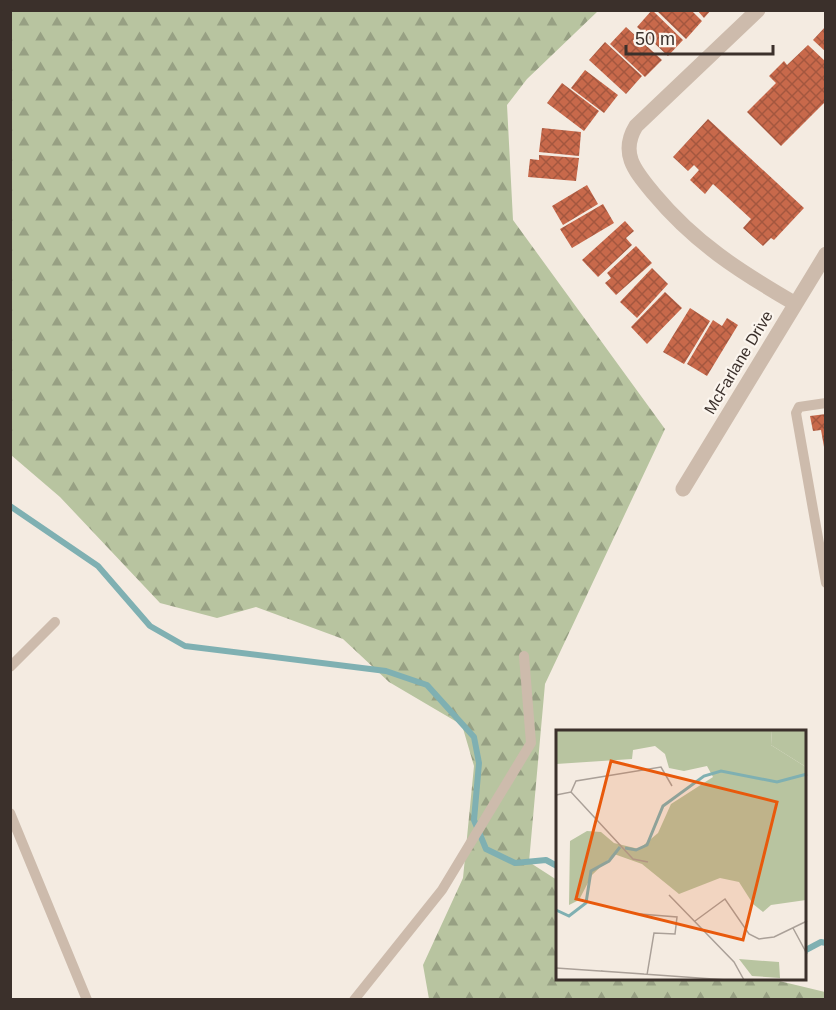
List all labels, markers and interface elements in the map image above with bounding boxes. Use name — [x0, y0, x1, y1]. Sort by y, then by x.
scale bar — [626, 18, 773, 56]
text: 50 m — [635, 29, 675, 49]
street label: McFarlane Drive — [701, 307, 776, 417]
inset map — [556, 730, 806, 980]

